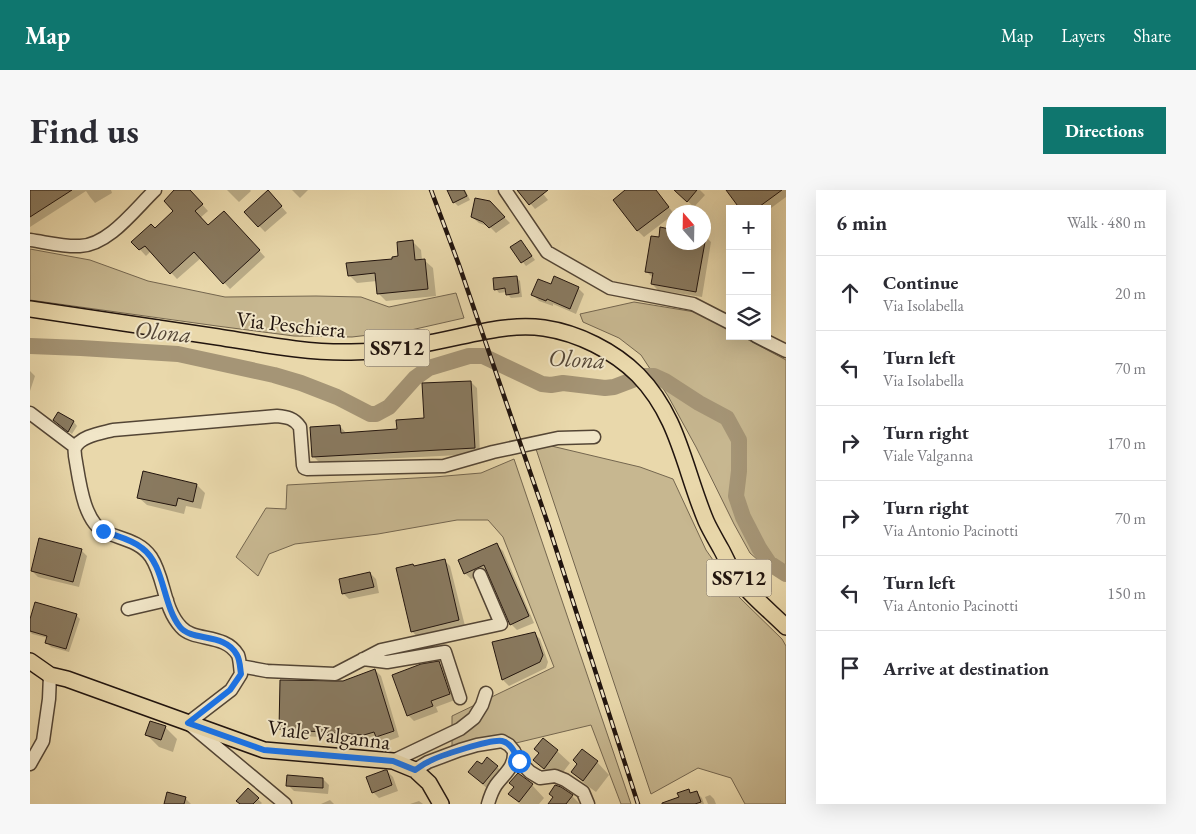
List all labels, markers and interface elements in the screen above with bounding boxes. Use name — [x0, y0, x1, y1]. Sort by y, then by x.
text: Map — [25, 20, 70, 51]
text: Map — [1001, 24, 1033, 47]
text: Layers — [1061, 24, 1105, 47]
text: Share — [1133, 24, 1171, 47]
button: Directions — [1043, 107, 1166, 154]
text: Find us — [30, 108, 139, 153]
north arrow — [666, 205, 711, 250]
map controls — [726, 205, 771, 340]
button: + — [726, 205, 771, 250]
text: 6 min — [836, 209, 887, 236]
text: Walk · 480 m — [1067, 212, 1146, 233]
button: − — [726, 250, 771, 295]
text: Continue — [883, 270, 958, 295]
icon: ahead — [836, 279, 864, 307]
text: 20 m — [1115, 283, 1146, 304]
button: layers — [726, 295, 771, 340]
text: Via Isolabella — [883, 295, 964, 316]
street label: Via Peschiera — [235, 304, 347, 345]
water label: Olona — [133, 314, 193, 349]
road number: SS712 — [364, 330, 430, 367]
water label: Olona — [548, 342, 606, 375]
text: Turn left — [883, 345, 955, 370]
icon: left — [836, 354, 864, 382]
text: 70 m — [1115, 358, 1146, 379]
text: Via Isolabella — [883, 370, 964, 391]
text: Turn right — [883, 420, 969, 445]
icon: right — [836, 429, 864, 457]
text: 170 m — [1107, 433, 1146, 454]
text: Viale Valganna — [883, 445, 973, 466]
text: Turn right — [883, 495, 969, 520]
icon: right — [836, 504, 864, 532]
text: 70 m — [1115, 508, 1146, 529]
route end — [92, 520, 115, 543]
text: Via Antonio Pacinotti — [883, 520, 1018, 541]
road number: SS712 — [706, 559, 772, 596]
text: Turn left — [883, 570, 955, 595]
icon: left — [836, 579, 864, 607]
text: 150 m — [1107, 583, 1146, 604]
text: Via Antonio Pacinotti — [883, 595, 1018, 616]
icon: arrive — [836, 654, 864, 682]
text: Arrive at destination — [883, 656, 1049, 681]
street label: Viale Valganna — [266, 713, 392, 756]
route start — [508, 750, 531, 773]

